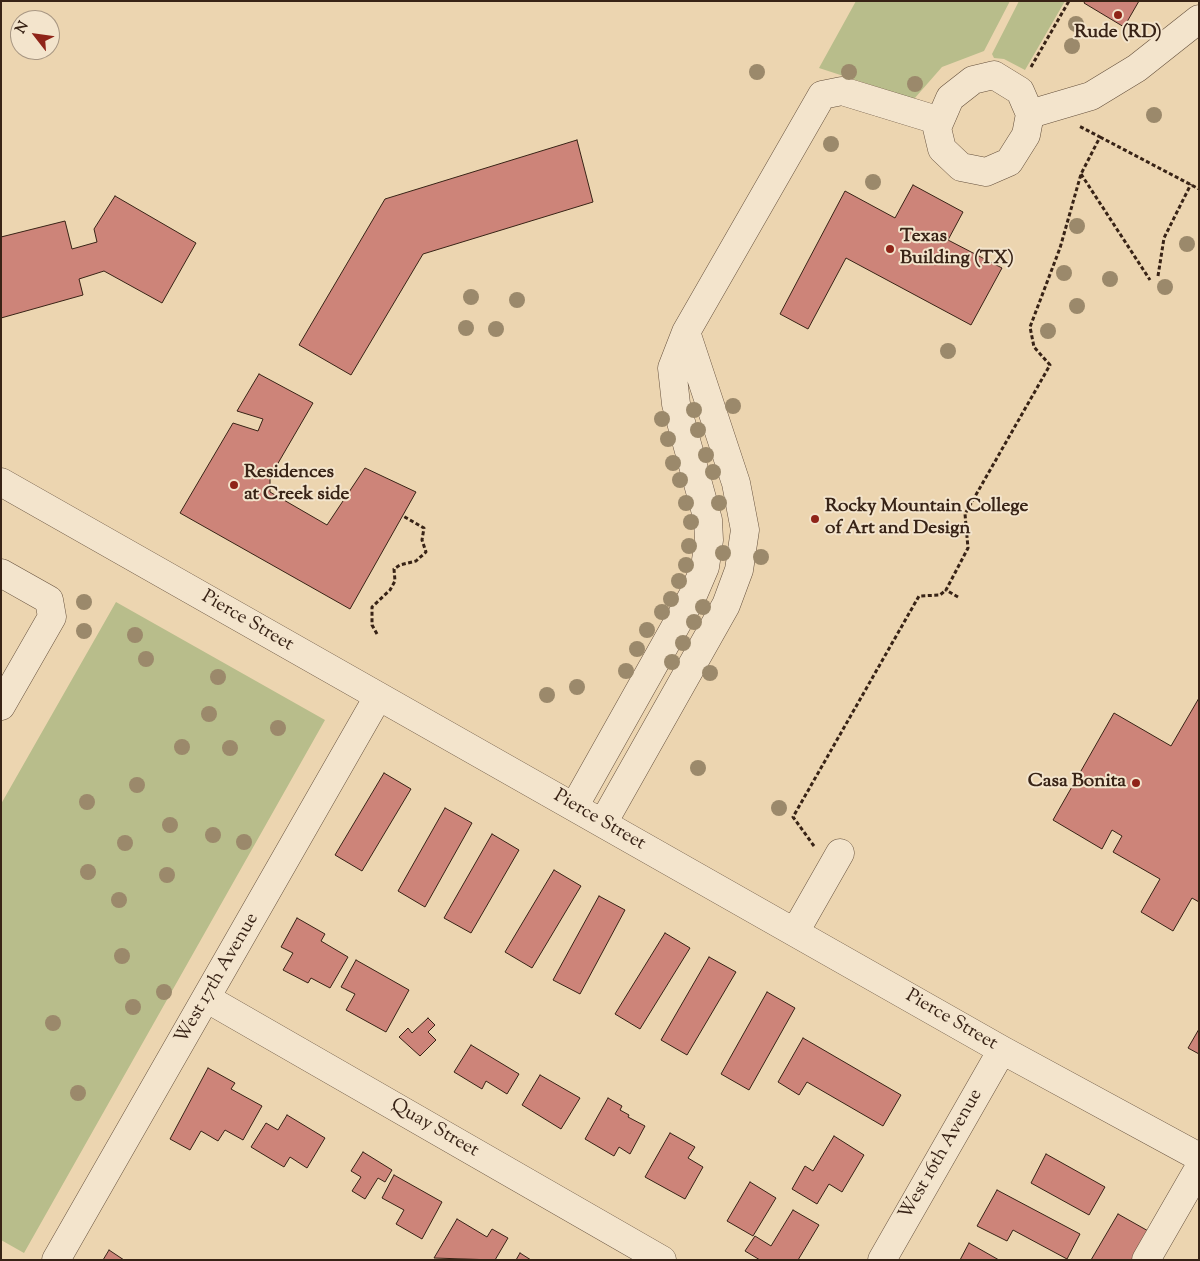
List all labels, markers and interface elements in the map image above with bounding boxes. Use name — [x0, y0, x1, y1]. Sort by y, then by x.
marker: Rude (RD) — [1112, 9, 1124, 21]
north arrow — [10, 10, 60, 60]
text: N — [11, 18, 34, 38]
place label: Rude (RD) — [1074, 23, 1162, 45]
place label: Texas Building (TX) — [900, 227, 1014, 271]
marker: Texas Building (TX) — [884, 243, 896, 255]
place label: Residences at Creek side — [244, 463, 349, 507]
marker: Residences at Creek side — [228, 479, 240, 491]
place label: Rocky Mountain College of Art and Design — [825, 497, 1028, 541]
marker: Rocky Mountain College of Art and Design — [809, 513, 821, 525]
street label: Pierce Street — [197, 587, 297, 657]
place label: Casa Bonita — [1028, 772, 1126, 794]
marker: Casa Bonita — [1130, 777, 1142, 789]
street label: Pierce Street — [549, 786, 649, 856]
street label: West 17th Avenue — [171, 910, 265, 1048]
street label: Pierce Street — [901, 986, 1001, 1056]
street label: West 16th Avenue — [895, 1086, 989, 1224]
street label: Quay Street — [386, 1095, 482, 1163]

